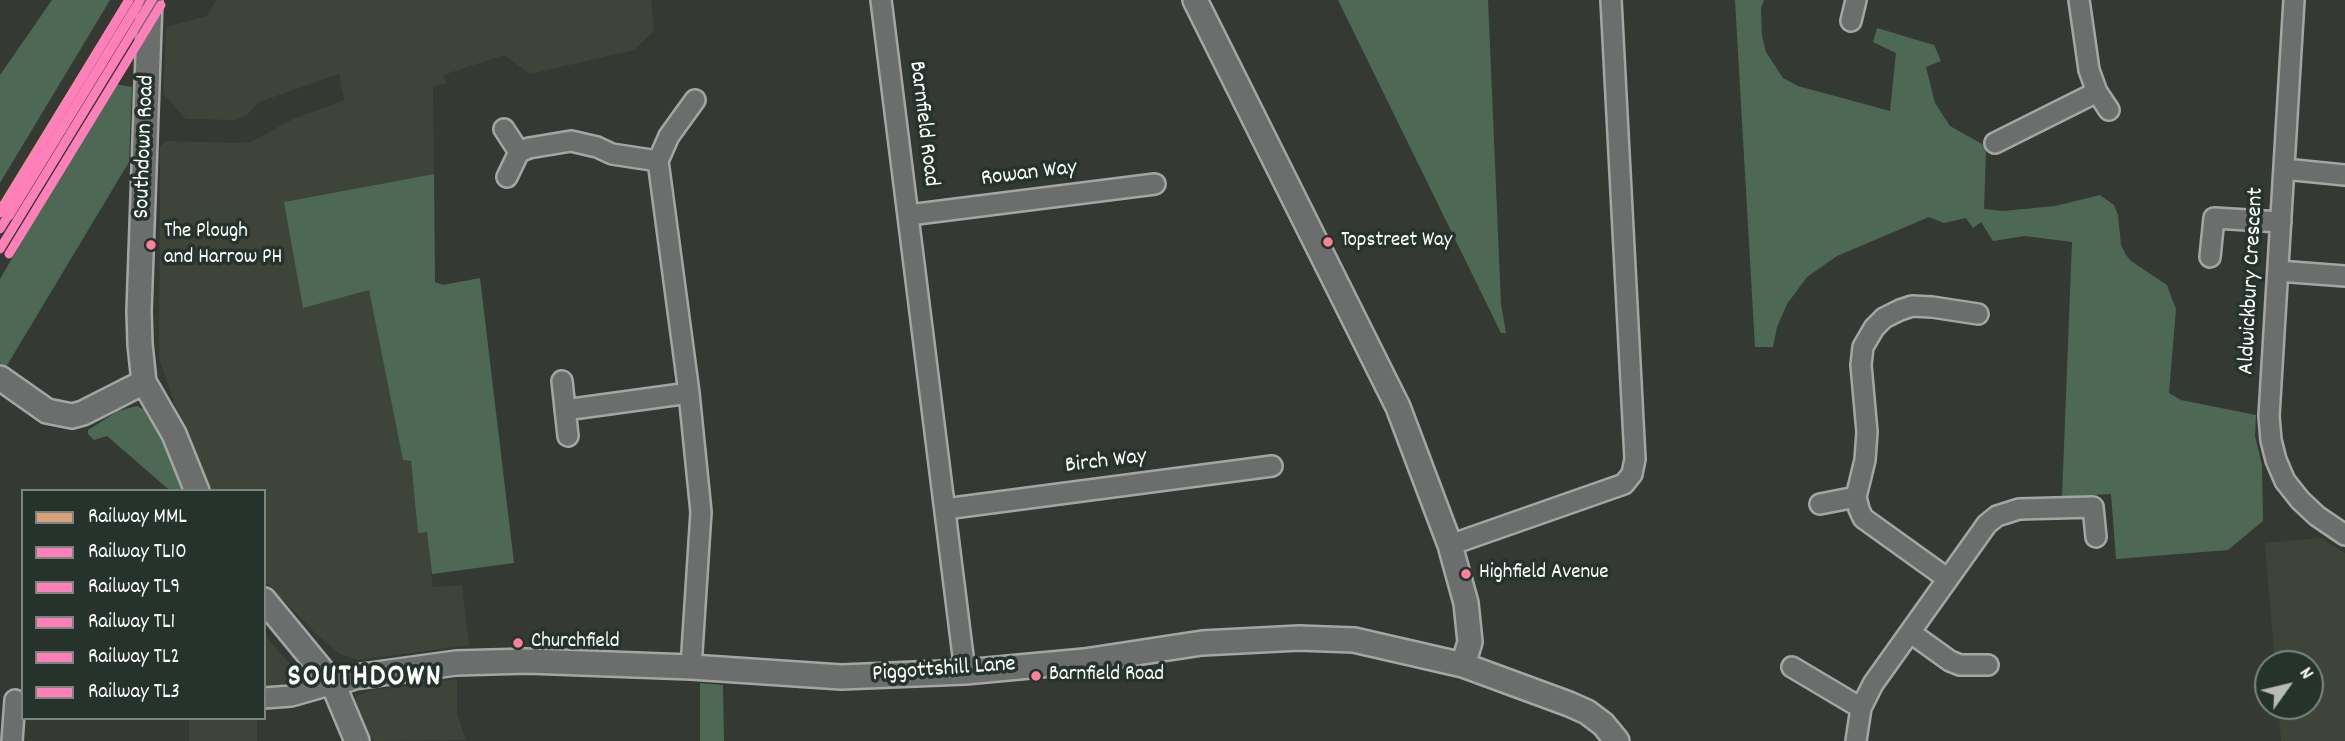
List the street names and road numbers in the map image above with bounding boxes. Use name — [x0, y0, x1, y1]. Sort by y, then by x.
street label: Barnfield Road — [901, 60, 943, 188]
street label: Southdown Road — [130, 75, 162, 219]
street label: Rowan Way — [980, 155, 1078, 195]
street label: Aldwickbury Crescent — [2234, 187, 2272, 375]
street label: Birch Way — [1064, 444, 1148, 482]
street label: Piggottshill Lane — [871, 652, 1017, 690]

